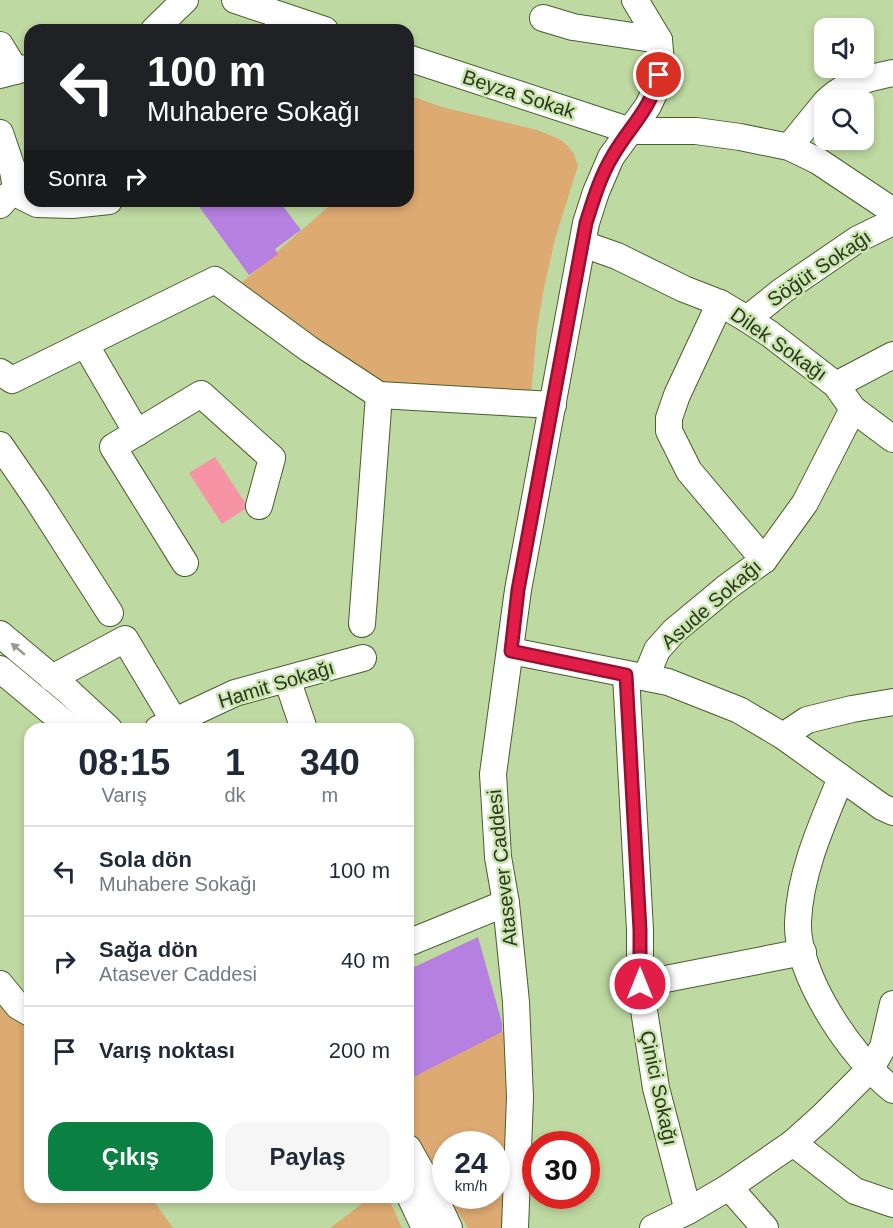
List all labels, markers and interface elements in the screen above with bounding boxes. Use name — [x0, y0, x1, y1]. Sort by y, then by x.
map controls — [814, 18, 874, 150]
button: sound — [814, 18, 874, 78]
icon: left — [48, 48, 126, 126]
text: 100 m — [147, 48, 266, 95]
pin — [633, 49, 684, 100]
icon: arrive — [642, 58, 675, 91]
street label: Beyza Sokak — [460, 66, 579, 123]
button: search — [814, 90, 874, 150]
text: Muhabere Sokağı — [147, 97, 360, 127]
icon: right — [119, 162, 152, 195]
text: Sonra — [48, 166, 107, 191]
street label: Söğüt Sokağı — [763, 225, 875, 311]
street label: Dilek Sokağı — [727, 303, 831, 385]
street label: Asude Sokağı — [657, 555, 765, 653]
one-way arrow — [11, 643, 26, 656]
street label: Hamit Sokağı — [215, 656, 337, 712]
text: 08:15 — [78, 742, 170, 783]
text: 1 — [225, 742, 245, 783]
text: 340 — [300, 742, 360, 783]
text: Varış — [102, 784, 147, 806]
text: dk — [224, 784, 246, 806]
text: m — [321, 784, 338, 806]
street label: Atasever Caddesi — [483, 788, 521, 948]
text: Sola dön — [99, 847, 192, 872]
icon: left — [48, 855, 81, 888]
text: 100 m — [329, 858, 390, 883]
text: Muhabere Sokağı — [99, 873, 257, 895]
text: Sağa dön — [99, 937, 198, 962]
icon: right — [48, 945, 81, 978]
text: 40 m — [341, 948, 390, 973]
position arrow — [608, 952, 672, 1016]
text: Atasever Caddesi — [99, 963, 257, 985]
street label: Çinici Sokağı — [636, 1029, 682, 1147]
icon: arrive — [48, 1035, 81, 1068]
text: Varış noktası — [99, 1038, 235, 1063]
text: 200 m — [329, 1038, 390, 1063]
button: Çıkış — [48, 1122, 213, 1191]
button: Paylaş — [225, 1122, 390, 1191]
speed limit sign: 30 — [522, 1131, 600, 1209]
text: 24 — [454, 1146, 488, 1179]
text: km/h — [455, 1177, 487, 1194]

